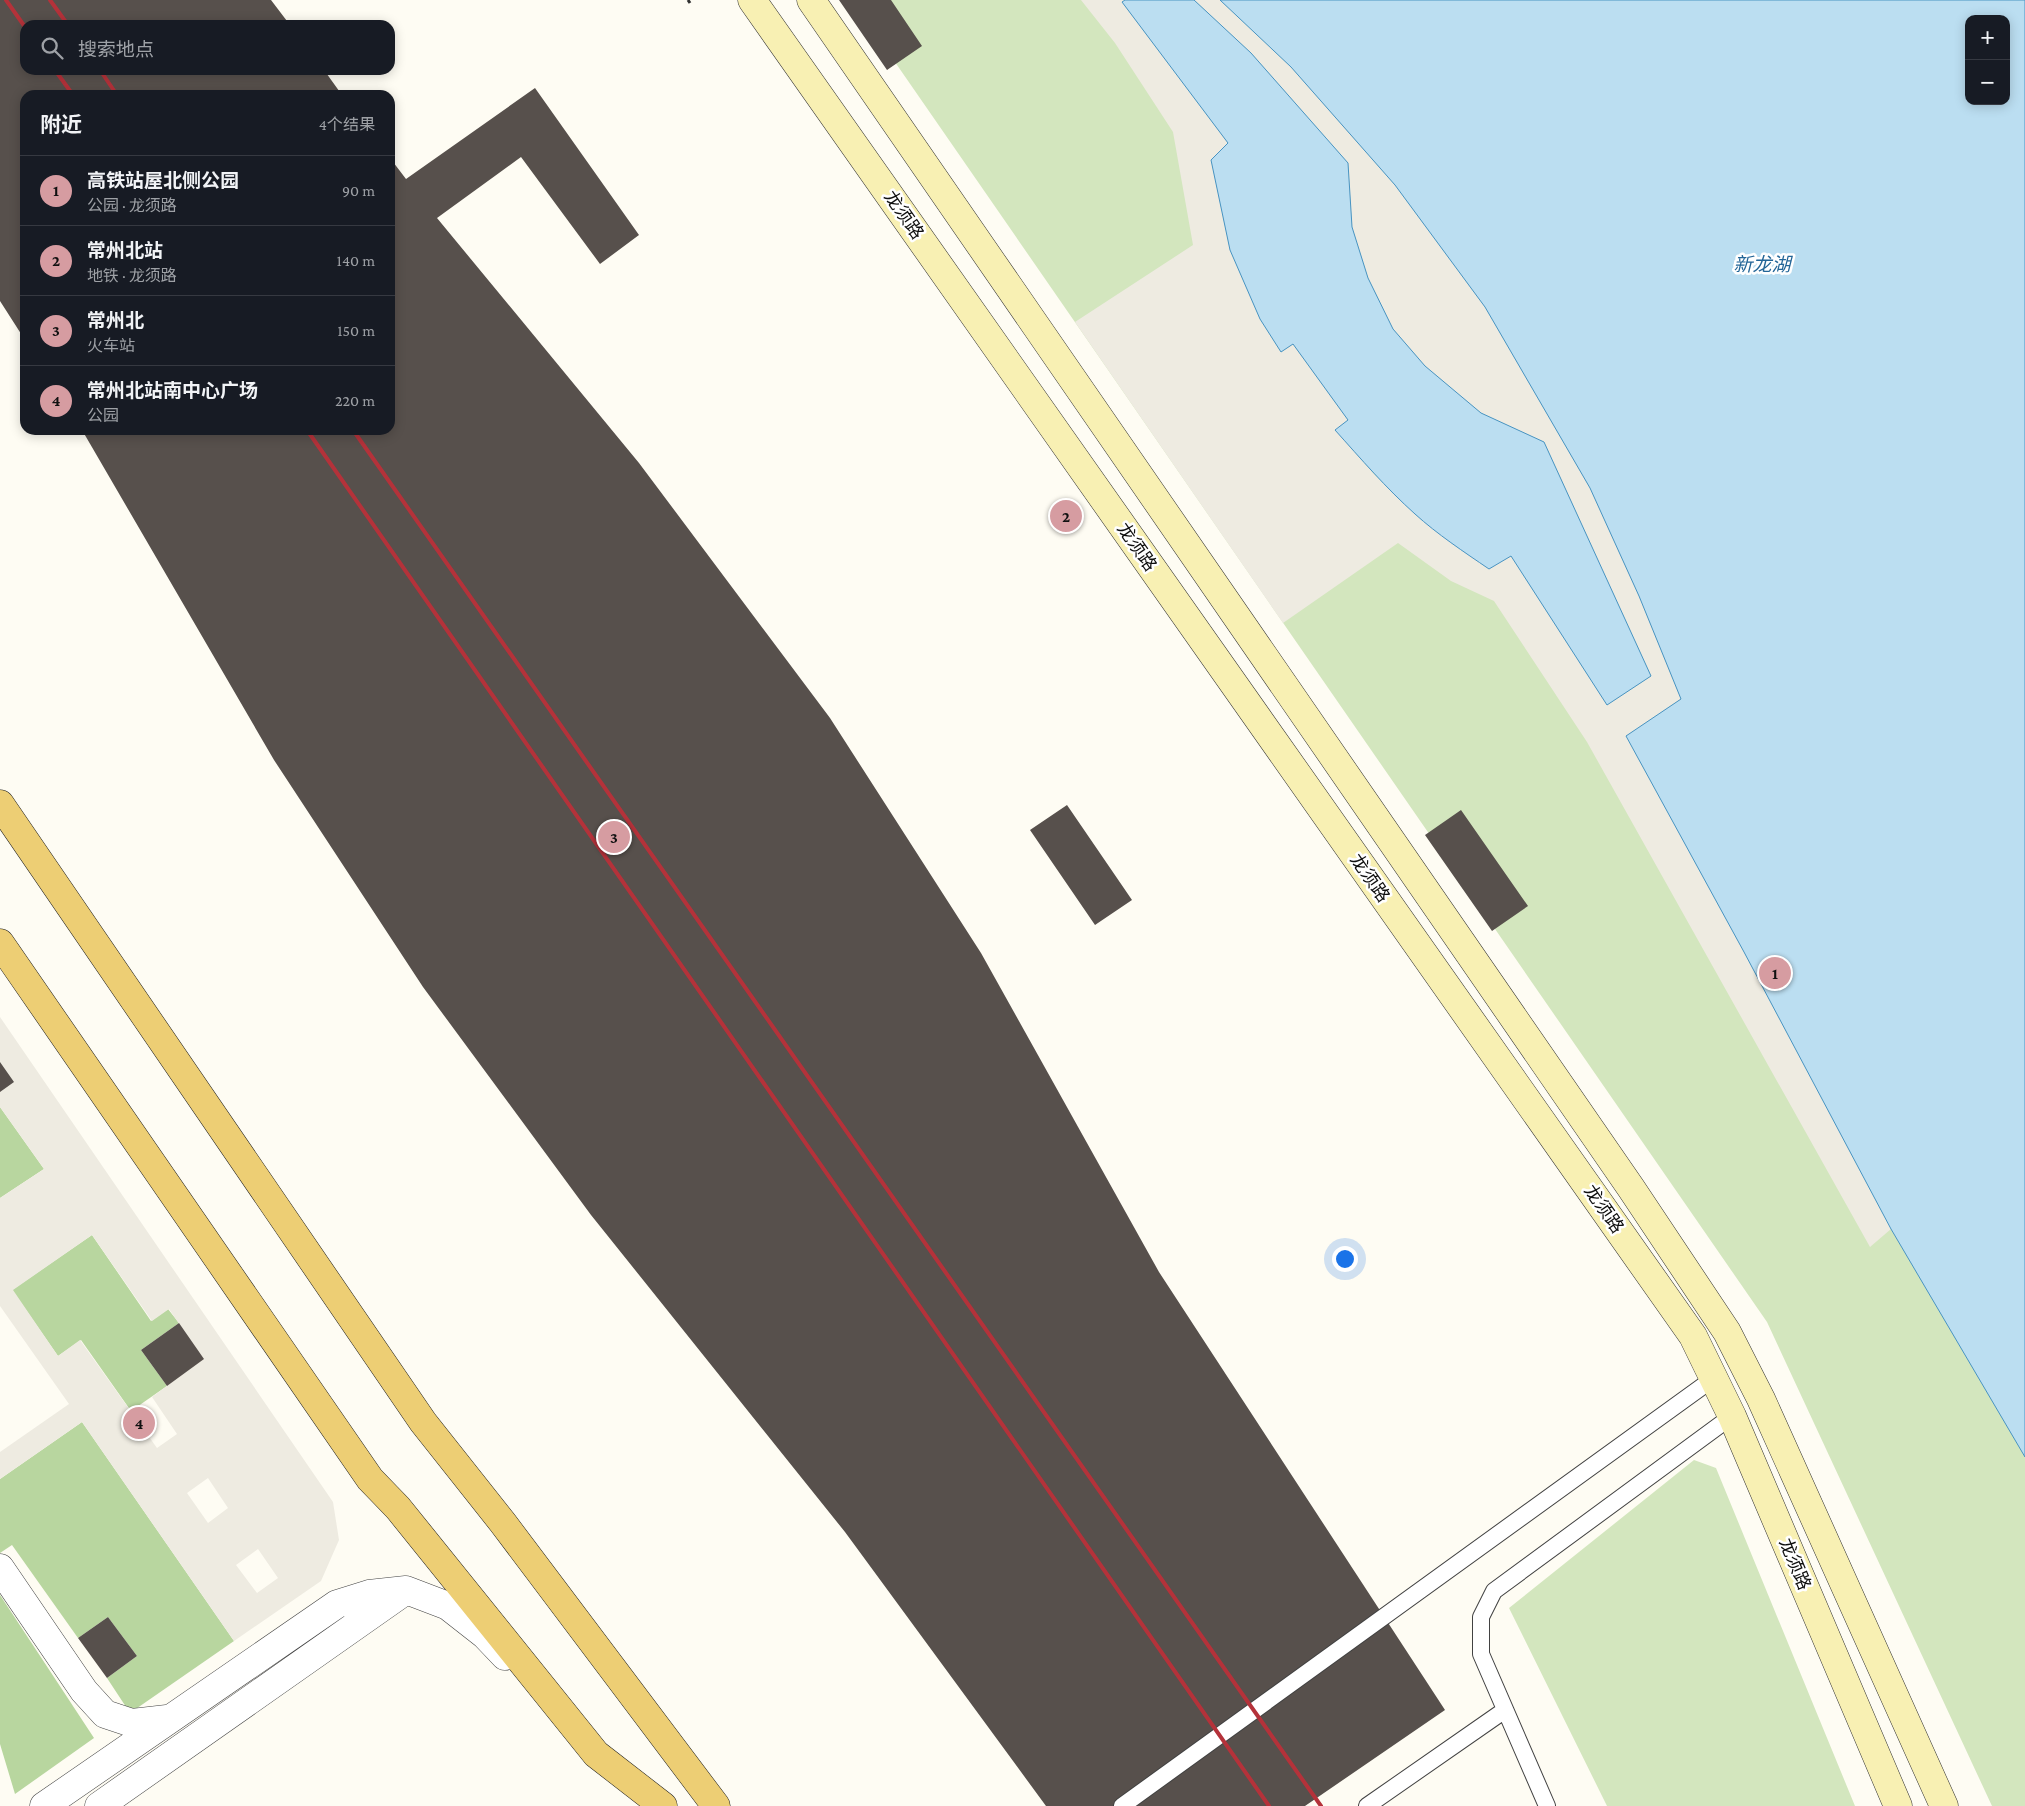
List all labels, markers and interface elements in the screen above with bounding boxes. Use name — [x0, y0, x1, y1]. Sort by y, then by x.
map controls — [1965, 15, 2010, 105]
button: + — [1965, 15, 2010, 60]
search box — [20, 20, 395, 75]
icon: search — [38, 34, 66, 62]
text: 搜索地点 — [78, 39, 154, 60]
button: − — [1965, 60, 2010, 105]
text: 附近 — [40, 113, 82, 137]
text: 4个结果 — [319, 116, 375, 133]
text: 高铁站屋北侧公园 — [87, 170, 239, 191]
text: 1 — [53, 182, 59, 199]
text: 90 m — [342, 182, 375, 199]
street label: 龙须路 — [880, 187, 928, 243]
text: 公园 · 龙须路 — [87, 197, 177, 214]
text: 常州北站 — [87, 240, 163, 261]
text: 2 — [52, 252, 60, 269]
text: 140 m — [337, 252, 375, 269]
water label: 新龙湖 — [1733, 254, 1793, 275]
text: 地铁 · 龙须路 — [87, 267, 177, 284]
text: 常州北 — [87, 310, 144, 331]
text: 3 — [52, 322, 60, 339]
text: 150 m — [337, 322, 375, 339]
text: 火车站 — [87, 337, 135, 354]
text: 常州北站南中心广场 — [87, 380, 258, 401]
text: 4 — [52, 392, 60, 409]
text: 220 m — [335, 392, 375, 409]
text: 公园 — [87, 407, 119, 424]
pin: 2 — [1050, 497, 1082, 535]
street label: 龙须路 — [1113, 519, 1161, 575]
pin: 3 — [598, 818, 630, 856]
street label: 龙须路 — [1346, 850, 1394, 906]
pin: 1 — [1759, 954, 1791, 992]
street label: 龙须路 — [1580, 1181, 1628, 1237]
your location — [1332, 1246, 1358, 1272]
pin: 4 — [123, 1404, 155, 1442]
street label: 龙须路 — [1775, 1535, 1815, 1593]

